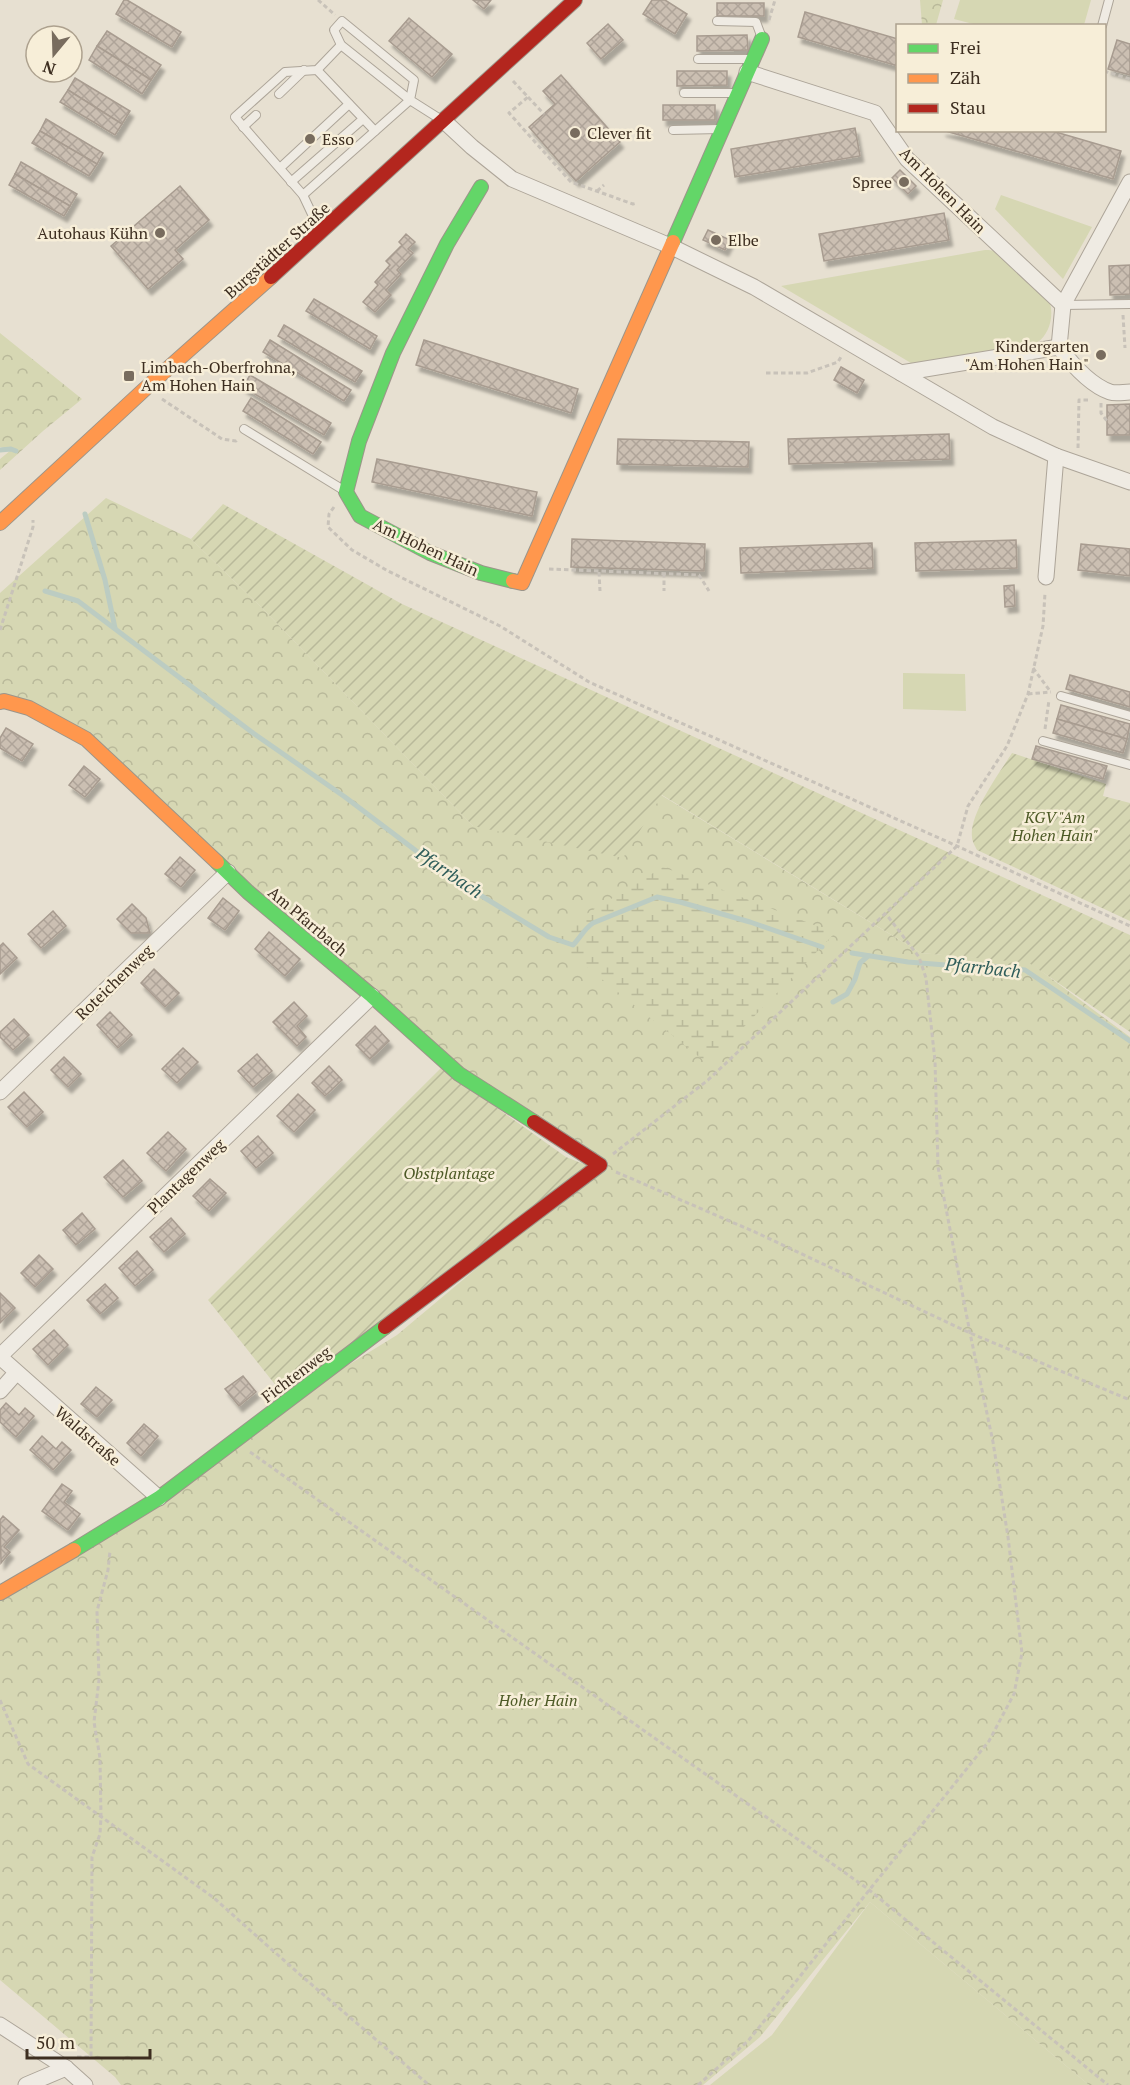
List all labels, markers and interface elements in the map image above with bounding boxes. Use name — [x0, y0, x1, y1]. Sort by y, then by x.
north arrow — [24, 24, 84, 84]
legend — [896, 24, 1106, 132]
text: Frei — [950, 35, 981, 59]
text: N — [40, 56, 58, 81]
text: Zäh — [950, 65, 981, 89]
text: Stau — [950, 95, 986, 119]
place label: Clever fit — [587, 122, 651, 144]
marker: Clever fit — [568, 126, 582, 140]
place label: Esso — [322, 128, 354, 150]
marker: Esso — [303, 132, 317, 146]
street label: Am Hohen Hain — [895, 142, 991, 238]
place label: Spree — [852, 171, 892, 193]
marker: Spree — [897, 175, 911, 189]
street label: Burgstädter Straße — [220, 197, 334, 303]
place label: Autohaus Kühn — [37, 222, 148, 244]
marker: Autohaus Kühn — [153, 226, 167, 240]
place label: Elbe — [728, 229, 759, 251]
marker: Elbe — [709, 233, 723, 247]
place label: Kindergarten "Am Hohen Hain" — [965, 335, 1089, 375]
marker: Kindergarten "Am Hohen Hain" — [1094, 348, 1108, 362]
place label: Limbach-Oberfrohna, Am Hohen Hain — [141, 356, 296, 396]
marker: Limbach-Oberfrohna, Am Hohen Hain — [122, 369, 136, 383]
street label: Am Hohen Hain — [370, 513, 483, 581]
park label: KGV "Am Hohen Hain" — [1010, 806, 1099, 846]
water label: Pfarrbach — [411, 840, 488, 903]
street label: Am Pfarrbach — [264, 881, 353, 961]
street label: Roteichenweg — [71, 939, 158, 1025]
water label: Pfarrbach — [943, 951, 1022, 983]
street label: Plantagenweg — [142, 1133, 230, 1219]
park label: Obstplantage — [403, 1162, 495, 1184]
street label: Fichtenweg — [257, 1340, 336, 1407]
street label: Waldstraße — [50, 1401, 126, 1471]
park label: Hoher Hain — [498, 1689, 577, 1711]
scale bar — [27, 2022, 150, 2060]
text: 50 m — [36, 2030, 76, 2054]

